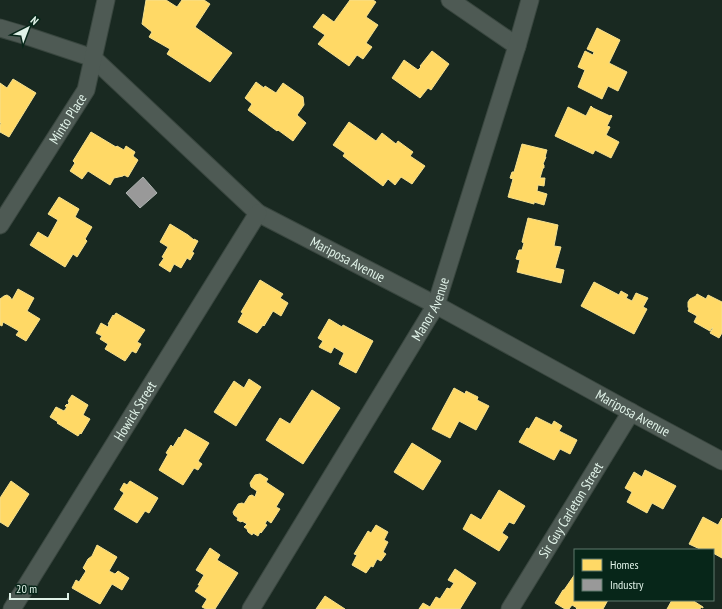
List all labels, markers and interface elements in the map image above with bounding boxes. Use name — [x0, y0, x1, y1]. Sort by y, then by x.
north arrow — [8, 8, 48, 48]
text: N — [28, 13, 42, 28]
street label: Minto Place — [45, 90, 91, 147]
street label: Mariposa Avenue — [307, 233, 388, 286]
street label: Manor Avenue — [407, 275, 453, 344]
street label: Howick Street — [110, 378, 160, 444]
street label: Mariposa Avenue — [593, 385, 673, 441]
street label: Sir Guy Carleton Street — [534, 459, 607, 561]
legend — [574, 549, 714, 601]
text: Homes — [610, 557, 638, 572]
scale bar — [10, 575, 68, 601]
text: Industry — [610, 577, 644, 592]
text: 20 m — [16, 581, 37, 596]

